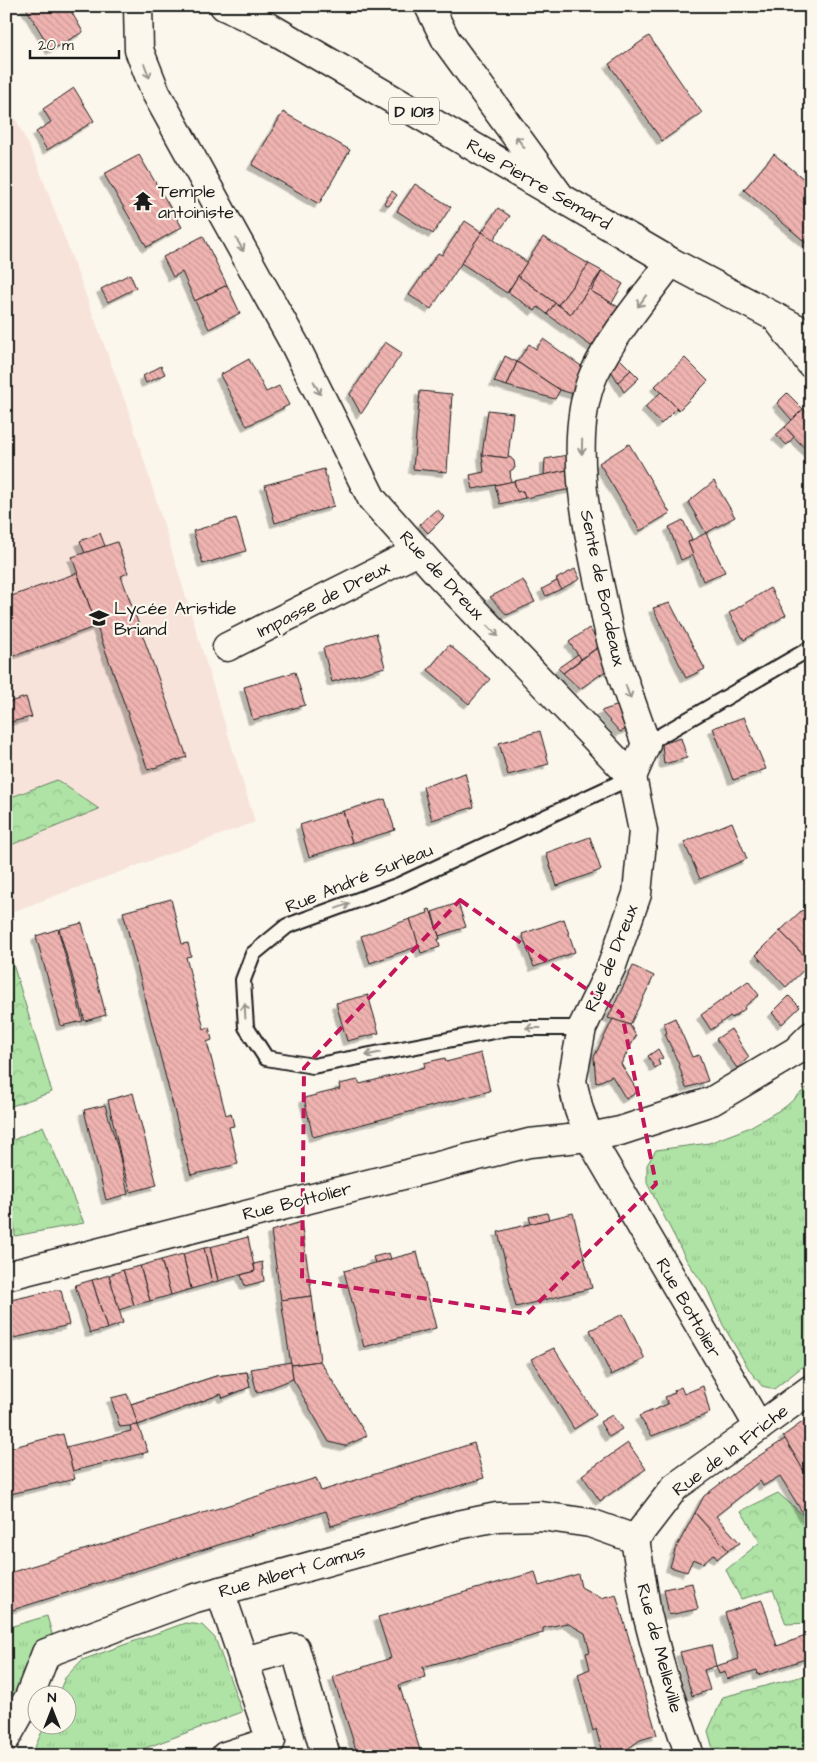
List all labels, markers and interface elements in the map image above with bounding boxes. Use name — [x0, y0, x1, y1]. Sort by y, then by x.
scale bar — [30, 28, 119, 60]
text: 20 m — [38, 35, 74, 56]
one-way arrow — [143, 63, 153, 78]
road number: D 1013 — [389, 98, 439, 124]
street label: Rue Pierre Semard — [462, 133, 616, 236]
one-way arrow — [515, 135, 525, 149]
place label: Temple antoiniste — [158, 179, 234, 225]
temple icon: Temple antoiniste — [132, 190, 154, 212]
one-way arrow — [235, 238, 245, 253]
one-way arrow — [637, 294, 647, 308]
one-way arrow — [312, 381, 322, 396]
one-way arrow — [577, 439, 586, 455]
street label: Sente de Bordeaux — [574, 508, 631, 669]
street label: Rue de Dreux — [394, 525, 490, 626]
street label: Impasse de Dreux — [252, 555, 394, 644]
place label: Lycée Aristide Briand — [114, 596, 237, 642]
school or university icon: Lycée Aristide Briand — [88, 607, 110, 629]
one-way arrow — [487, 624, 499, 637]
one-way arrow — [624, 683, 633, 699]
street label: Rue André Surleau — [282, 837, 437, 919]
street label: Rue de Dreux — [579, 900, 645, 1016]
one-way arrow — [335, 901, 351, 910]
one-way arrow — [240, 1003, 249, 1019]
one-way arrow — [525, 1023, 542, 1033]
one-way arrow — [365, 1050, 381, 1060]
street label: Rue Bottolier — [240, 1176, 354, 1227]
street label: Rue Bottolier — [650, 1254, 727, 1363]
street label: Rue de la Friche — [667, 1398, 794, 1502]
street label: Rue Albert Camus — [216, 1539, 368, 1604]
street label: Rue de Melleville — [630, 1581, 689, 1716]
north arrow — [28, 1684, 78, 1734]
text: N — [48, 1688, 57, 1708]

